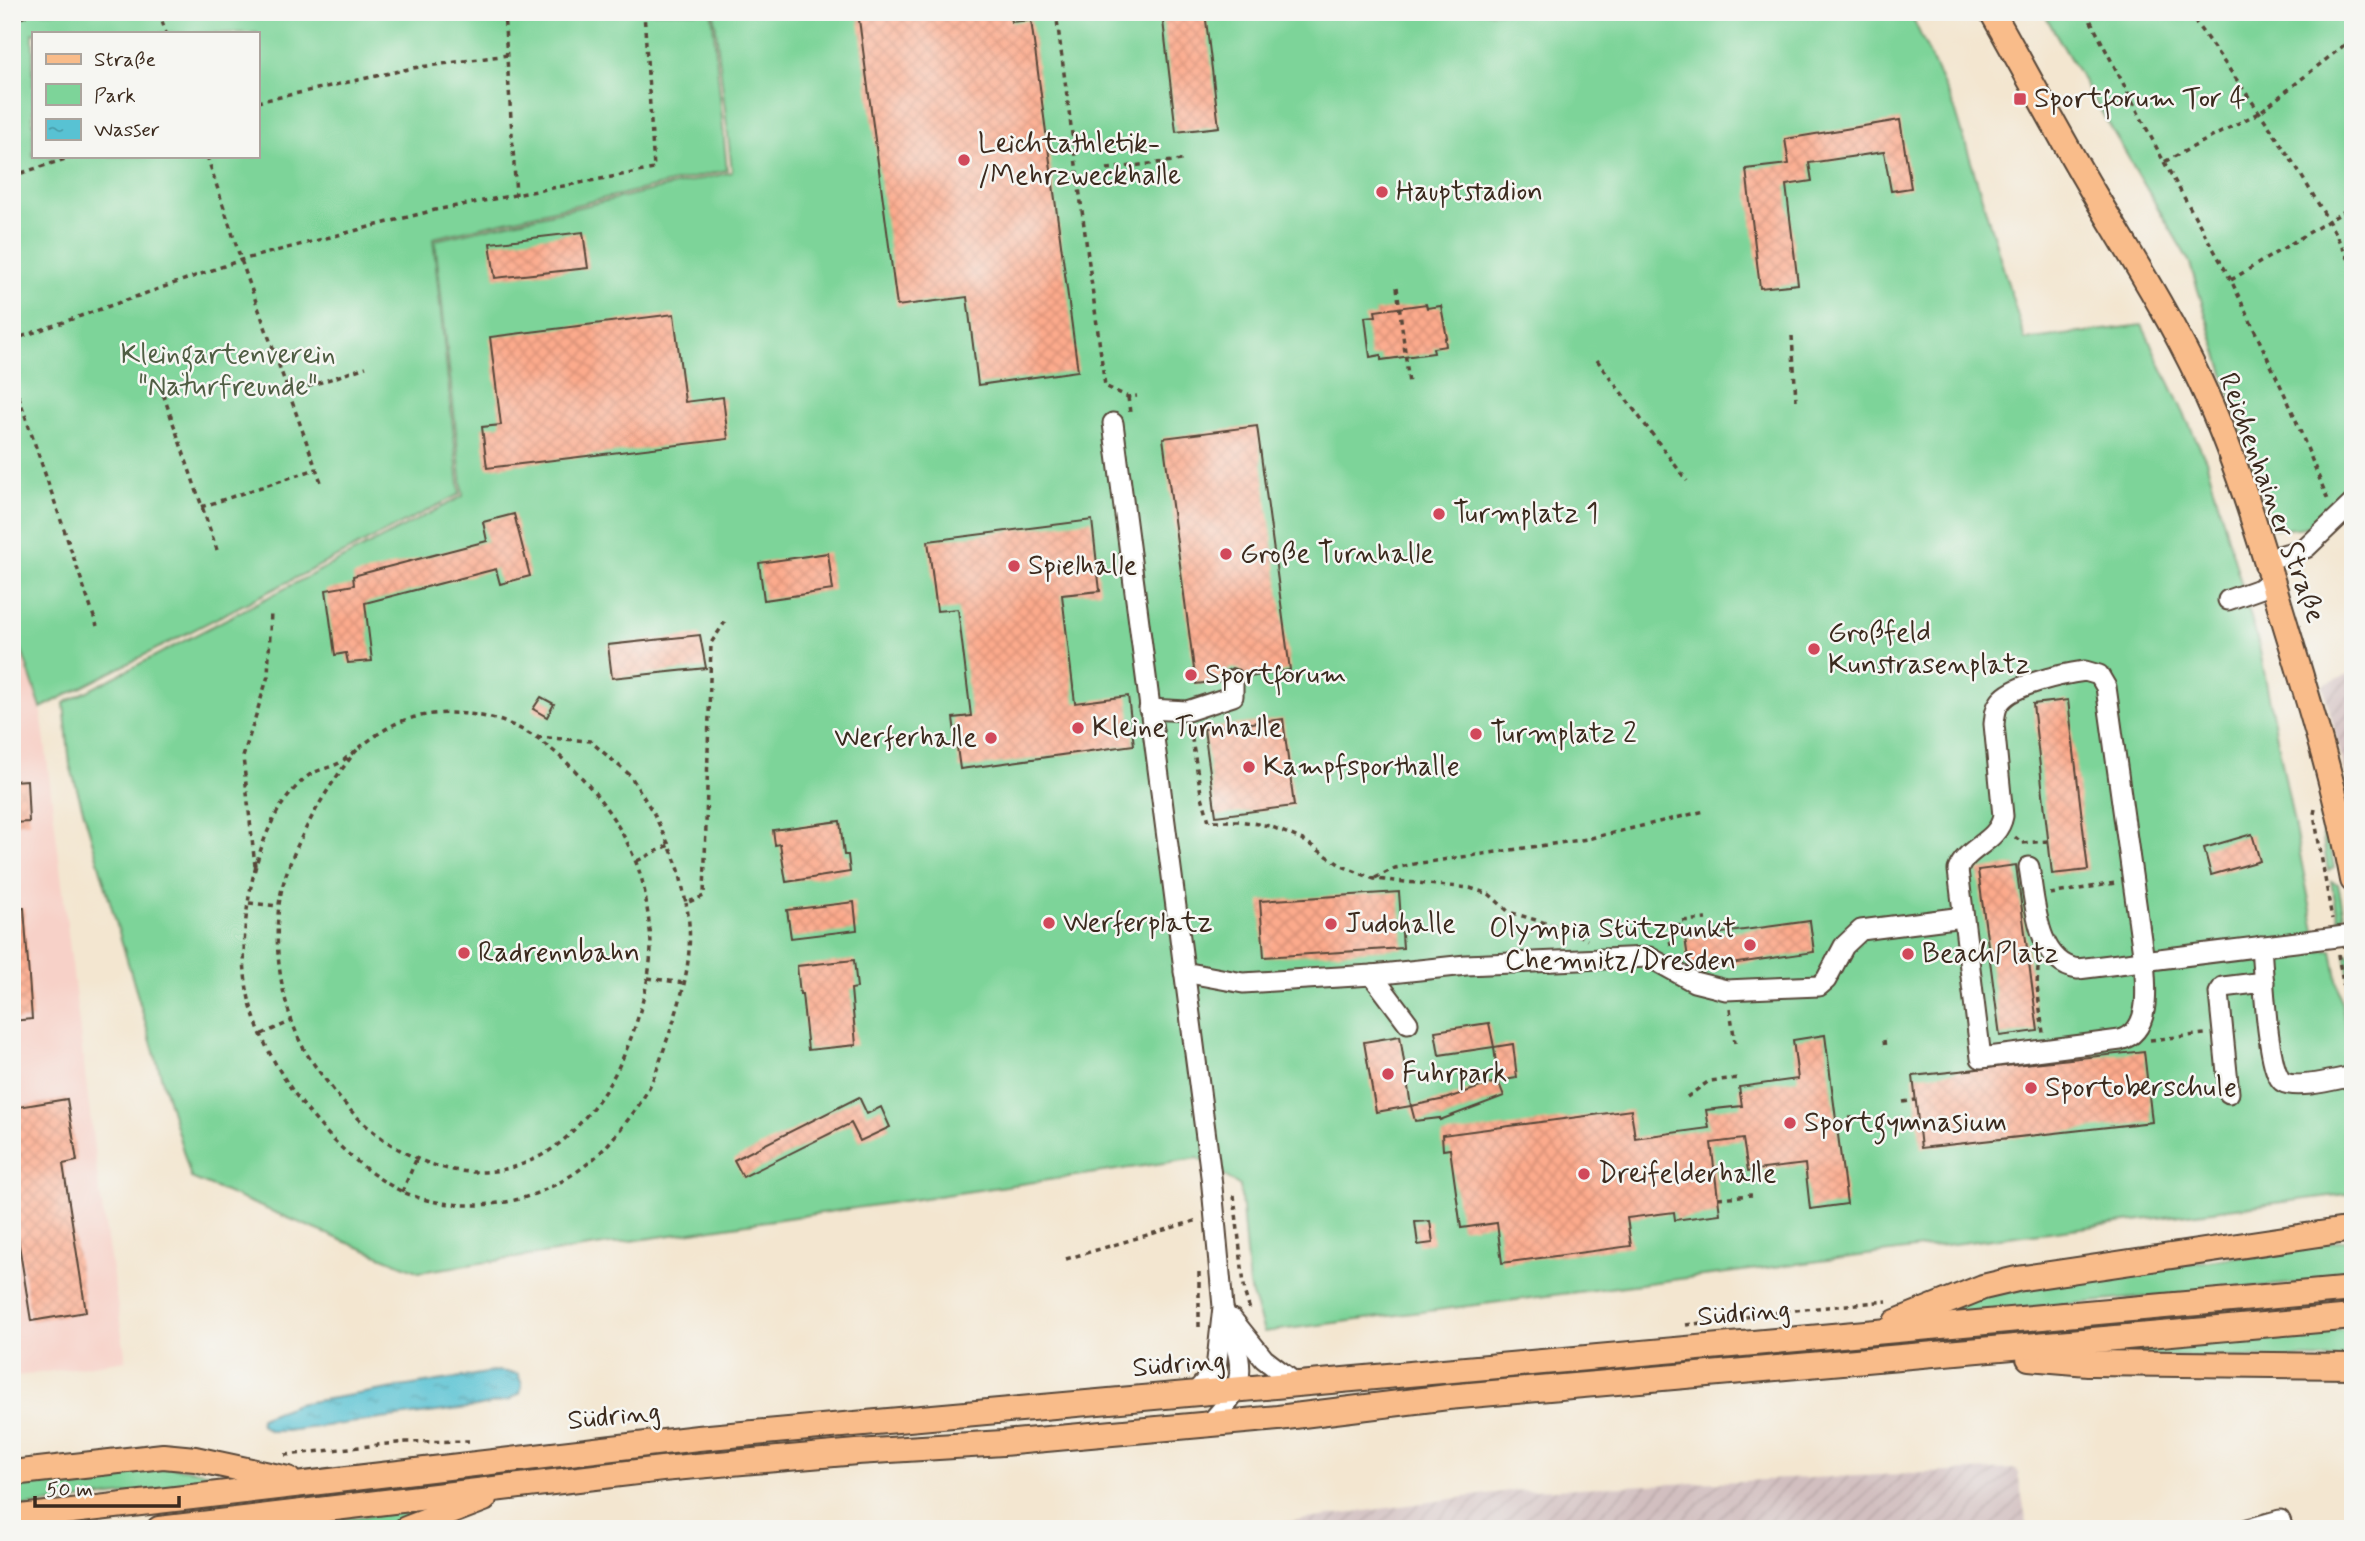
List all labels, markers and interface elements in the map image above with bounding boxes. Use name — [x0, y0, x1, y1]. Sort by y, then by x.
legend — [32, 32, 259, 158]
text: Straße — [94, 46, 156, 74]
place label: Sportforum Tor 4 — [2034, 81, 2246, 120]
text: Park — [94, 82, 136, 110]
marker: Sportforum Tor 4 — [2012, 91, 2028, 107]
text: Wasser — [94, 116, 160, 144]
place label: Leichtathletik- /Mehrzweckhalle — [978, 126, 1181, 195]
marker: Leichtathletik- /Mehrzweckhalle — [956, 152, 972, 168]
place label: Hauptstadion — [1396, 174, 1543, 211]
marker: Hauptstadion — [1374, 184, 1390, 200]
park label: Kleingartenverein "Naturfreunde" — [120, 337, 336, 406]
street label: Reichenhainer Straße — [2209, 368, 2333, 628]
place label: Turmplatz 1 — [1453, 496, 1599, 533]
marker: Turmplatz 1 — [1431, 506, 1447, 522]
place label: Große Turnhalle — [1240, 536, 1434, 573]
marker: Große Turnhalle — [1218, 546, 1234, 562]
place label: Spielhalle — [1028, 548, 1137, 585]
marker: Spielhalle — [1006, 558, 1022, 574]
place label: Großfeld Kunstrasenplatz — [1828, 615, 2030, 684]
marker: Großfeld Kunstrasenplatz — [1806, 641, 1822, 657]
place label: Sportforum — [1205, 657, 1346, 696]
marker: Sportforum — [1183, 667, 1199, 683]
place label: Kleine Turnhalle — [1092, 710, 1282, 747]
place label: Turmplatz 2 — [1490, 716, 1637, 753]
place label: Werferhalle — [834, 720, 977, 757]
marker: Kleine Turnhalle — [1070, 720, 1086, 736]
marker: Turmplatz 2 — [1468, 726, 1484, 742]
marker: Werferhalle — [983, 730, 999, 746]
place label: Kampfsporthalle — [1263, 749, 1460, 786]
marker: Kampfsporthalle — [1241, 759, 1257, 775]
place label: Werferplatz — [1063, 905, 1213, 942]
place label: Judohalle — [1345, 906, 1456, 943]
place label: Olympia Stützpunkt Chemnitz/Dresden — [1489, 911, 1736, 980]
marker: Werferplatz — [1041, 915, 1057, 931]
marker: Judohalle — [1323, 916, 1339, 932]
place label: Radrennbahn — [478, 935, 640, 972]
place label: BeachPlatz — [1922, 936, 2059, 973]
marker: Olympia Stützpunkt Chemnitz/Dresden — [1742, 937, 1758, 953]
marker: Radrennbahn — [456, 945, 472, 961]
marker: BeachPlatz — [1900, 946, 1916, 962]
place label: Fuhrpark — [1402, 1056, 1507, 1093]
marker: Fuhrpark — [1380, 1066, 1396, 1082]
place label: Sportoberschule — [2045, 1070, 2237, 1107]
marker: Sportoberschule — [2023, 1080, 2039, 1096]
place label: Sportgymnasium — [1804, 1105, 2007, 1145]
marker: Sportgymnasium — [1782, 1115, 1798, 1131]
place label: Dreifelderhalle — [1598, 1156, 1777, 1193]
marker: Dreifelderhalle — [1576, 1166, 1592, 1182]
street label: Südring — [1696, 1292, 1792, 1336]
street label: Südring — [1131, 1343, 1227, 1387]
street label: Südring — [566, 1394, 662, 1440]
scale bar — [35, 1464, 178, 1508]
text: 50 m — [46, 1476, 93, 1504]

